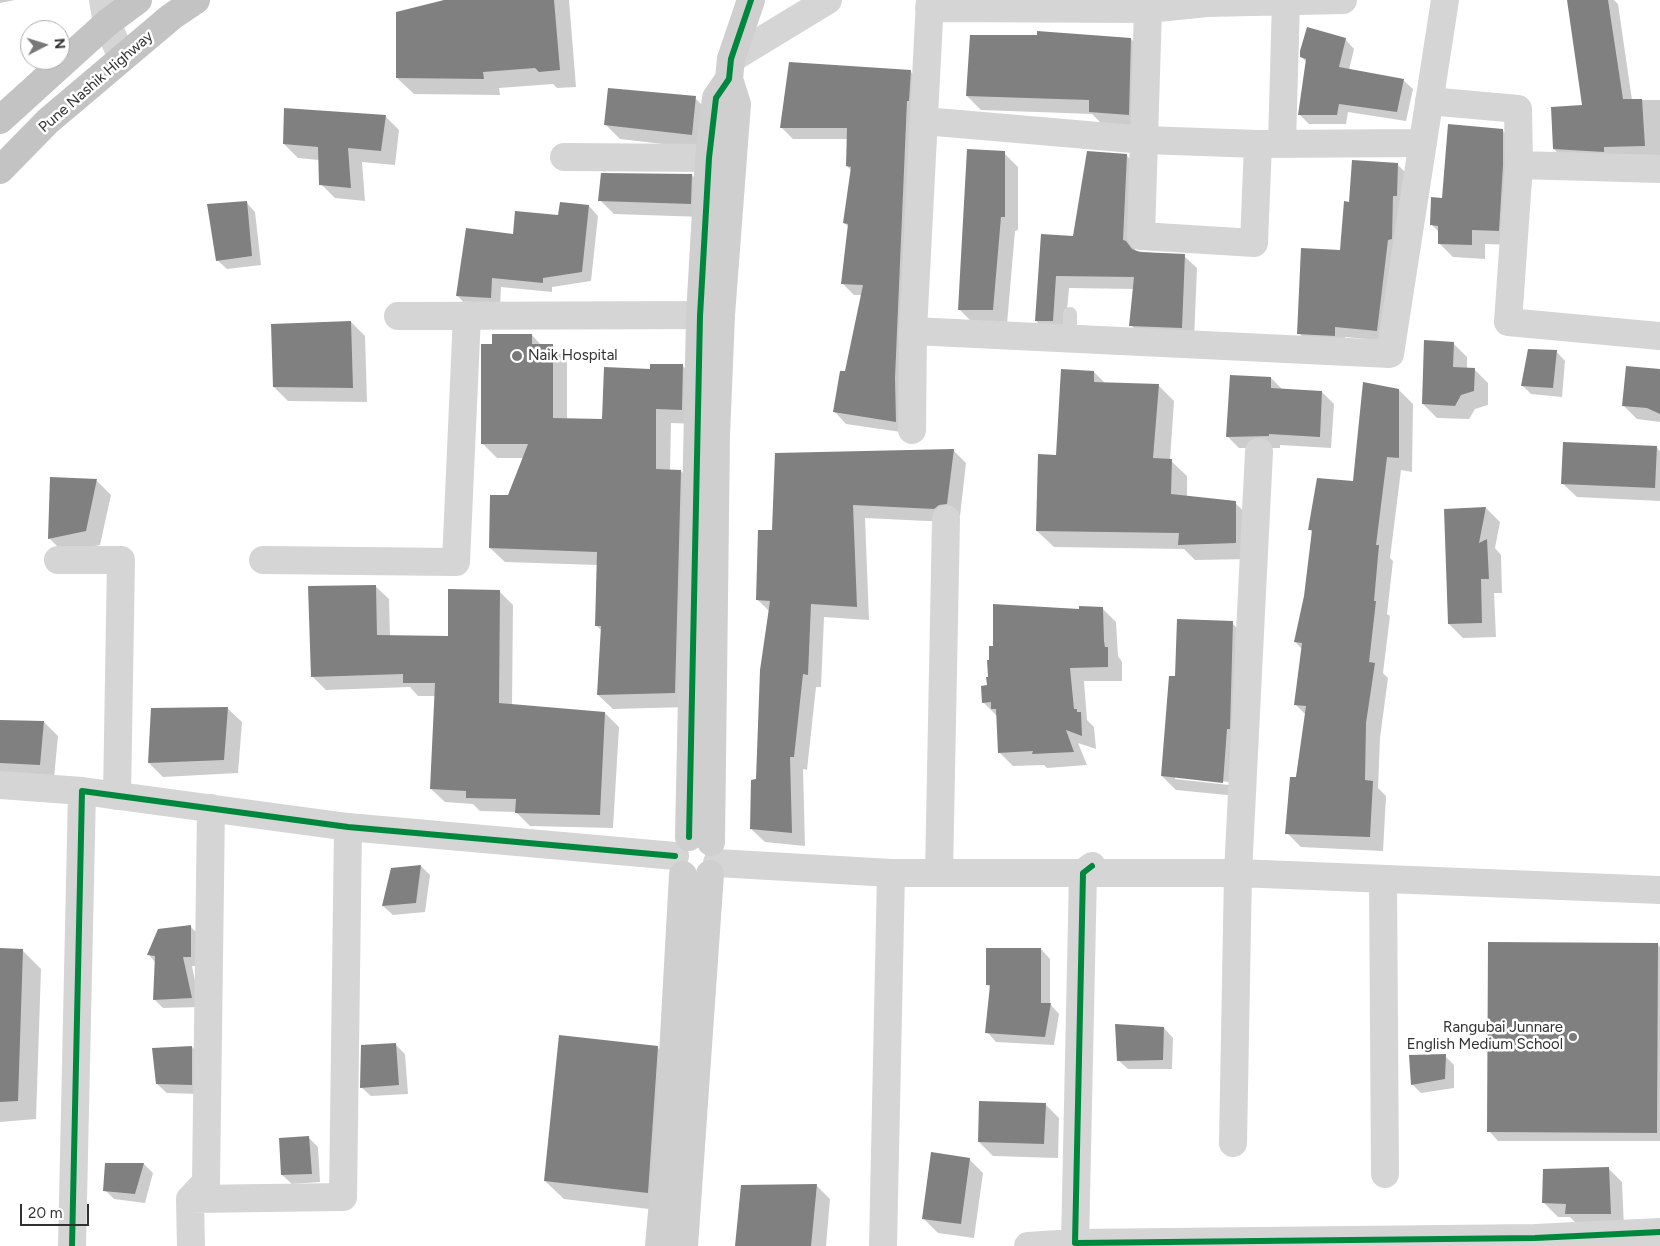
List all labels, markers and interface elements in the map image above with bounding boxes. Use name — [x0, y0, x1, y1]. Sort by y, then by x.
north arrow — [20, 20, 70, 70]
street label: Pune Nashik Highway — [35, 28, 157, 136]
place label: Naik Hospital — [528, 347, 618, 365]
marker: Naik Hospital — [510, 349, 524, 363]
place label: Rangubai Junnare English Medium School — [1407, 1019, 1563, 1054]
marker: Rangubai Junnare English Medium School — [1567, 1031, 1579, 1043]
scale bar — [22, 1194, 91, 1226]
text: 20 m — [28, 1204, 62, 1222]

